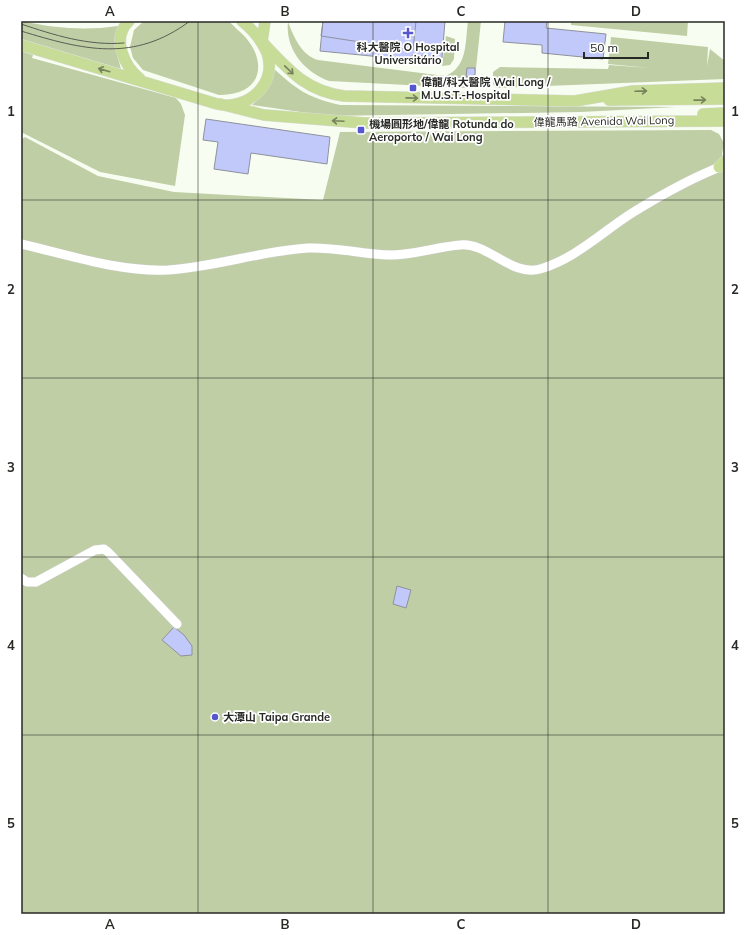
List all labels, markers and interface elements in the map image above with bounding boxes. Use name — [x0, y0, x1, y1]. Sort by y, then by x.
text: A — [105, 3, 115, 19]
text: B — [281, 3, 290, 19]
text: C — [457, 3, 466, 19]
text: D — [631, 3, 641, 19]
marker: 科大醫院 O Hospital Universitário — [402, 27, 414, 39]
scale bar — [584, 34, 648, 60]
place label: 科大醫院 O Hospital Universitário — [357, 40, 460, 67]
text: 50 m — [590, 40, 618, 55]
one-way arrow — [284, 65, 294, 75]
one-way arrow — [98, 66, 111, 73]
place label: 偉龍/科大醫院 Wai Long / M.U.S.T.-Hospital — [421, 75, 551, 102]
marker: 偉龍/科大醫院 Wai Long / M.U.S.T.-Hospital — [408, 83, 418, 93]
one-way arrow — [634, 87, 647, 95]
one-way arrow — [405, 94, 418, 102]
one-way arrow — [693, 96, 706, 103]
text: 1 — [7, 103, 15, 119]
text: 1 — [731, 103, 739, 119]
street label: 偉龍馬路 Avenida Wai Long — [534, 113, 674, 129]
place label: 機場圓形地/偉龍 Rotunda do Aeroporto / Wai Long — [369, 117, 514, 144]
one-way arrow — [332, 118, 345, 125]
marker: 機場圓形地/偉龍 Rotunda do Aeroporto / Wai Long — [356, 125, 366, 135]
text: 2 — [7, 281, 15, 297]
text: 2 — [731, 281, 739, 297]
text: 3 — [7, 459, 15, 475]
text: 3 — [731, 459, 739, 475]
text: 4 — [7, 637, 15, 653]
text: 4 — [731, 637, 739, 653]
place label: 大潭山 Taipa Grande — [223, 710, 330, 724]
marker: 大潭山 Taipa Grande — [210, 712, 220, 722]
text: 5 — [7, 815, 15, 831]
text: 5 — [731, 815, 739, 831]
text: A — [105, 916, 115, 932]
text: B — [281, 916, 290, 932]
text: C — [457, 916, 466, 932]
text: D — [631, 916, 641, 932]

